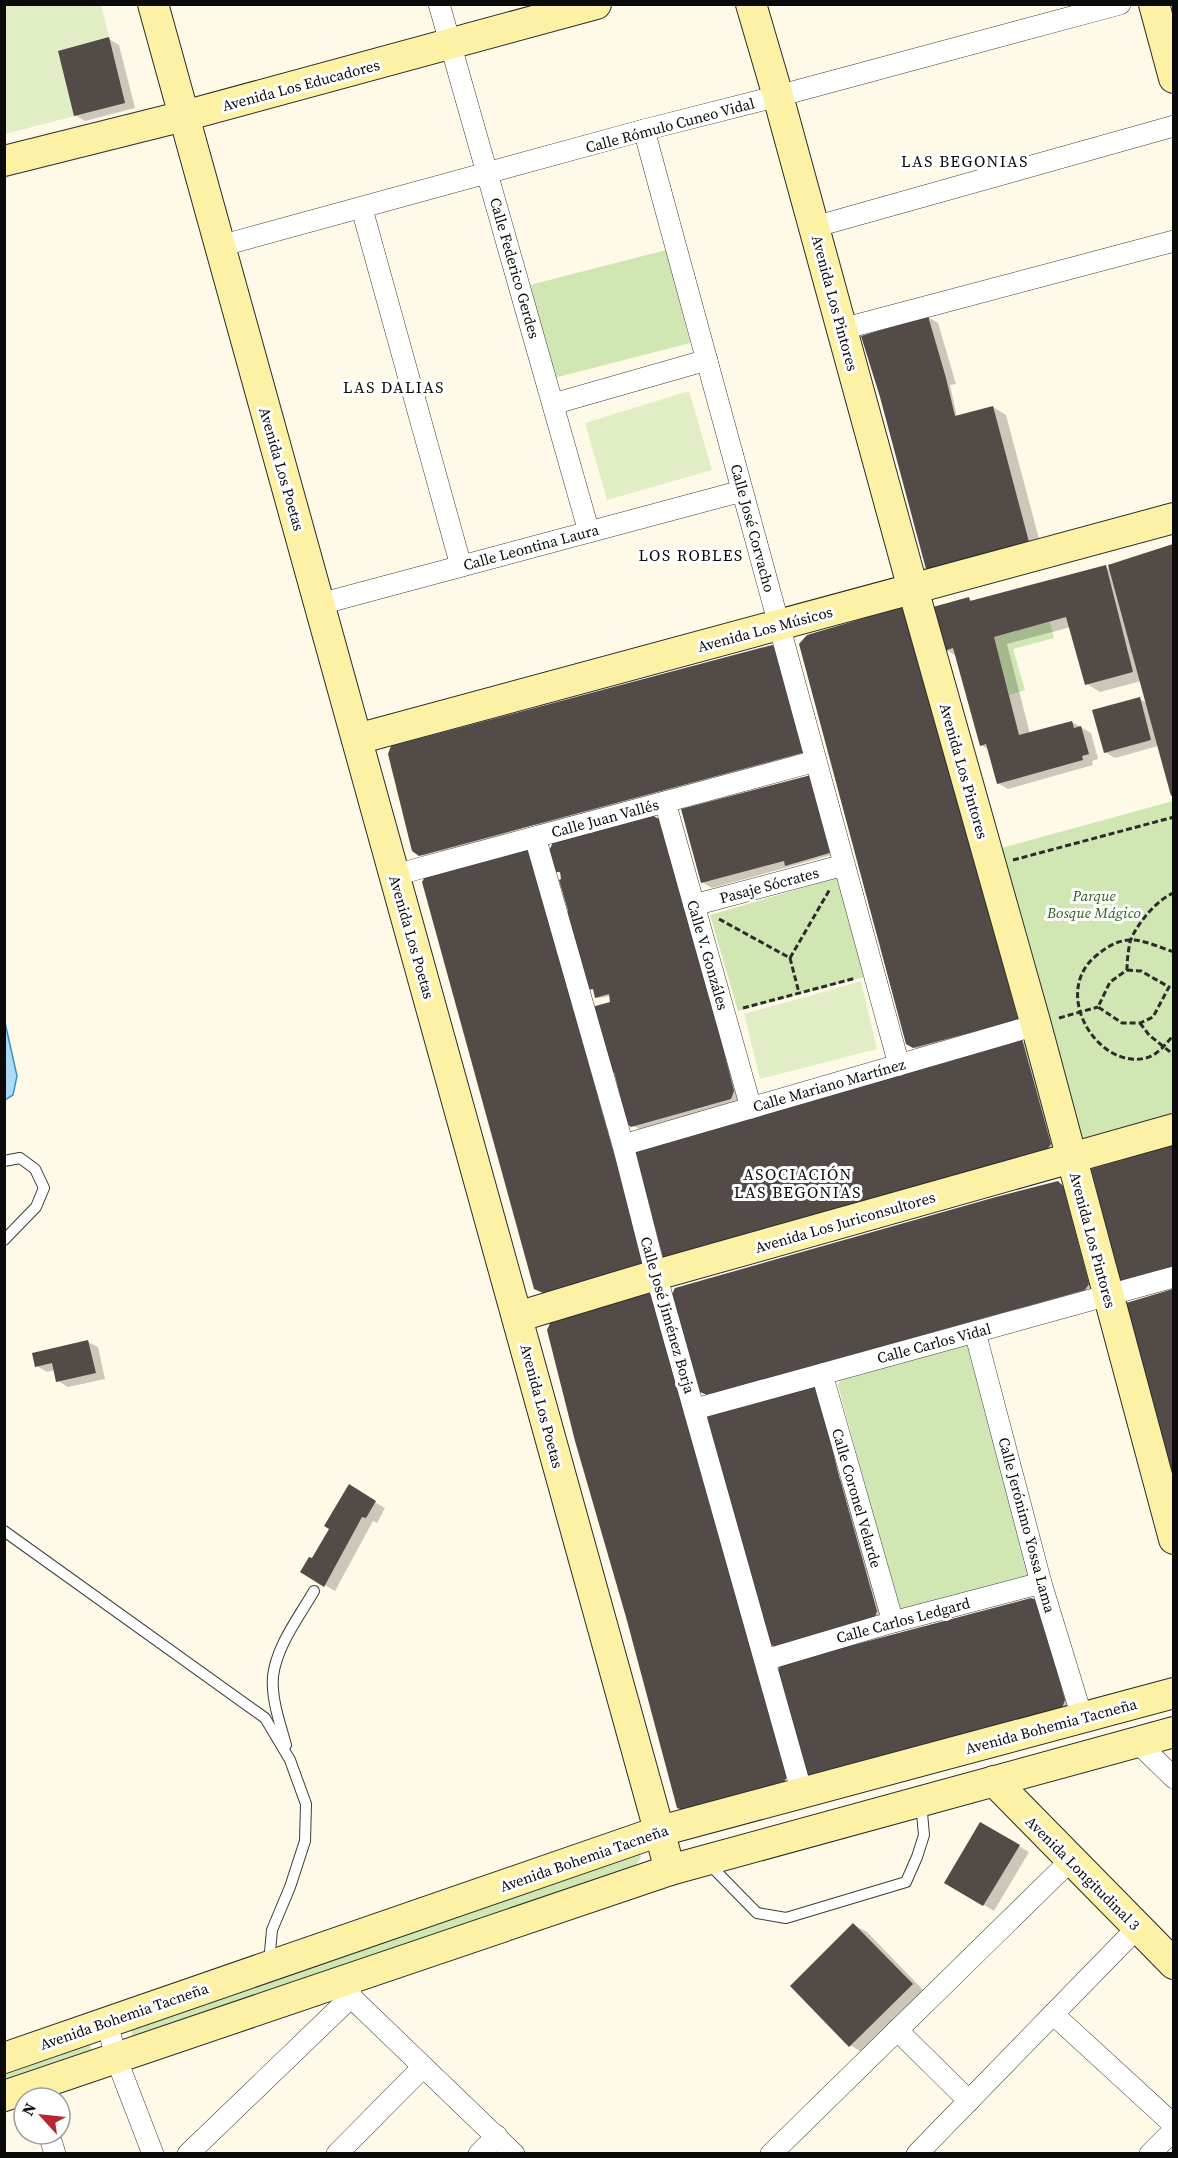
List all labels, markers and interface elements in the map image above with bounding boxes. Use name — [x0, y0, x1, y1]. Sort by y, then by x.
street label: Avenida Los Educadores — [220, 54, 382, 116]
street label: Calle Rómulo Cuneo Vidal — [583, 92, 757, 158]
district label: LAS BEGONIAS — [901, 150, 1029, 172]
street label: Calle Federico Gerdes — [485, 195, 545, 341]
street label: Avenida Los Pintores — [807, 233, 863, 373]
district label: LAS DALIAS — [343, 376, 445, 398]
street label: Avenida Los Poetas — [254, 405, 310, 533]
street label: Calle José Corvacho — [726, 462, 780, 594]
street label: Calle Leontina Laura — [461, 519, 602, 575]
district label: LOS ROBLES — [638, 544, 744, 566]
street label: Avenida Los Músicos — [695, 601, 835, 657]
street label: Avenida Los Pintores — [935, 701, 993, 841]
street label: Calle Juan Vallés — [549, 794, 661, 842]
street label: Pasaje Sócrates — [717, 862, 821, 908]
street label: Avenida Los Poetas — [384, 873, 440, 1001]
park label: Parque Bosque Mágico — [1046, 885, 1141, 923]
street label: Calle V. Gonzáles — [682, 898, 734, 1012]
street label: Calle Mariano Martínez — [750, 1053, 908, 1117]
district label: ASOCIACIÓN LAS BEGONIAS — [734, 1163, 862, 1203]
street label: Avenida Los Pintores — [1065, 1170, 1121, 1310]
street label: Avenida Los Juriconsultores — [752, 1186, 938, 1258]
street label: Calle José Jiménez Borja — [636, 1234, 701, 1396]
street label: Calle Carlos Vidal — [875, 1318, 994, 1368]
street label: Avenida Los Poetas — [515, 1342, 569, 1470]
street label: Calle Coronel Velarde — [827, 1426, 887, 1571]
street label: Calle Jerónimo Yossa Lama — [993, 1435, 1061, 1616]
street label: Calle Carlos Ledgard — [834, 1592, 973, 1648]
street label: Avenida Bohemia Tacneña — [963, 1693, 1139, 1759]
street label: Avenida Longitudinal 3 — [1021, 1811, 1145, 1935]
street label: Avenida Bohemia Tacneña — [497, 1819, 671, 1897]
street label: Avenida Bohemia Tacneña — [37, 1977, 211, 2055]
north arrow — [12, 2086, 72, 2146]
text: N — [16, 2099, 41, 2119]

